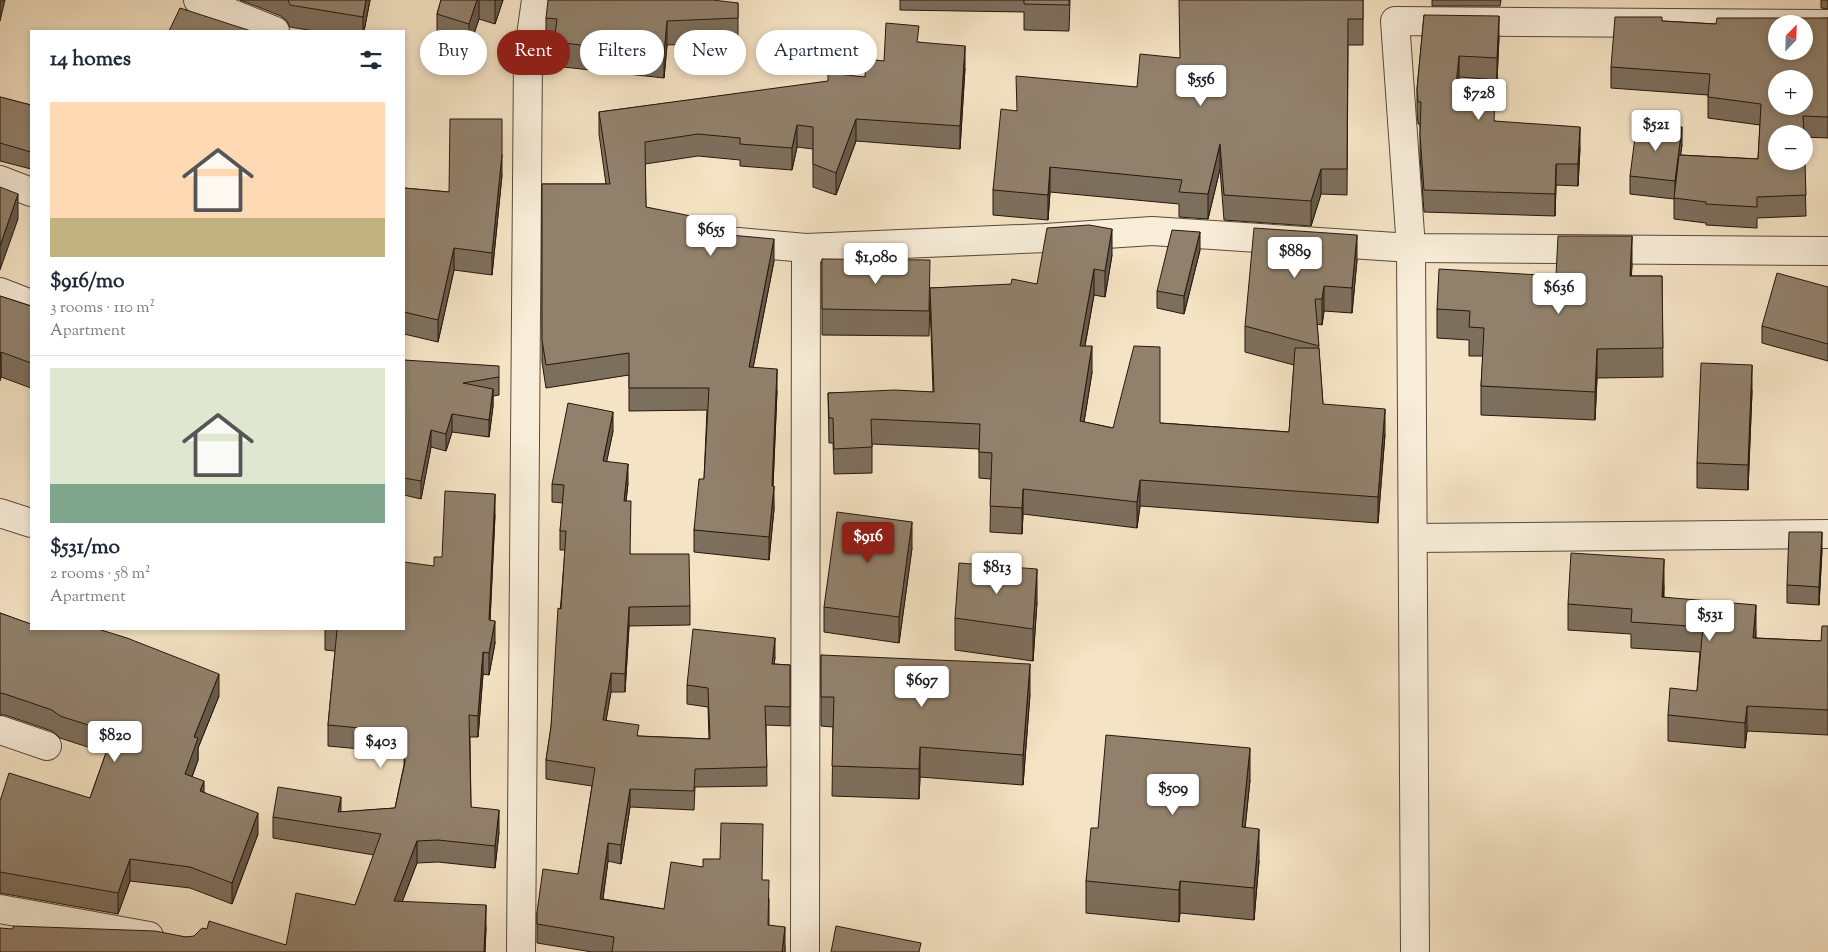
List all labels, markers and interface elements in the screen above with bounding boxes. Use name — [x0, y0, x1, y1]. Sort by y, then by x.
north arrow — [1768, 15, 1812, 60]
map controls — [1768, 15, 1813, 170]
chip: Buy — [420, 30, 487, 75]
chip: Rent — [497, 30, 570, 75]
chip: Filters — [580, 30, 664, 75]
chip: New — [674, 30, 746, 75]
chip: Apartment — [756, 30, 877, 75]
text: 14 homes — [50, 45, 131, 75]
icon: filters — [357, 46, 385, 74]
pin: $556 — [1171, 64, 1231, 107]
text: $556 — [1187, 69, 1215, 92]
button: + — [1768, 70, 1813, 115]
pin: $728 — [1449, 78, 1509, 121]
text: $728 — [1463, 83, 1495, 106]
pin: $521 — [1626, 110, 1686, 152]
text: $521 — [1643, 114, 1669, 137]
button: − — [1768, 125, 1813, 170]
icon: home — [173, 135, 263, 225]
pin: $655 — [681, 214, 741, 257]
text: $655 — [697, 219, 725, 242]
pin: $889 — [1265, 236, 1325, 279]
text: $889 — [1279, 241, 1311, 264]
pin: $1,080 — [835, 242, 917, 285]
text: $1,080 — [855, 247, 897, 270]
text: $916/mo — [50, 267, 125, 297]
pin: $636 — [1529, 272, 1589, 315]
text: $636 — [1544, 277, 1574, 300]
text: 3 rooms · 110 m² — [50, 297, 155, 320]
text: Apartment — [50, 320, 126, 343]
icon: home — [173, 400, 263, 490]
pin: $916 — [838, 522, 898, 564]
text: $916 — [853, 526, 883, 549]
text: $531/mo — [50, 533, 120, 563]
pin: $813 — [967, 552, 1027, 595]
text: $813 — [983, 557, 1011, 580]
text: 2 rooms · 58 m² — [50, 563, 150, 586]
text: Apartment — [50, 586, 126, 609]
pin: $531 — [1680, 600, 1740, 642]
text: $531 — [1697, 604, 1723, 627]
pin: $697 — [892, 666, 952, 708]
text: $697 — [906, 670, 938, 693]
pin: $820 — [85, 720, 145, 763]
text: $820 — [99, 725, 131, 748]
pin: $403 — [351, 726, 411, 769]
text: $403 — [365, 731, 397, 754]
pin: $509 — [1143, 774, 1203, 816]
text: $509 — [1158, 778, 1188, 801]

